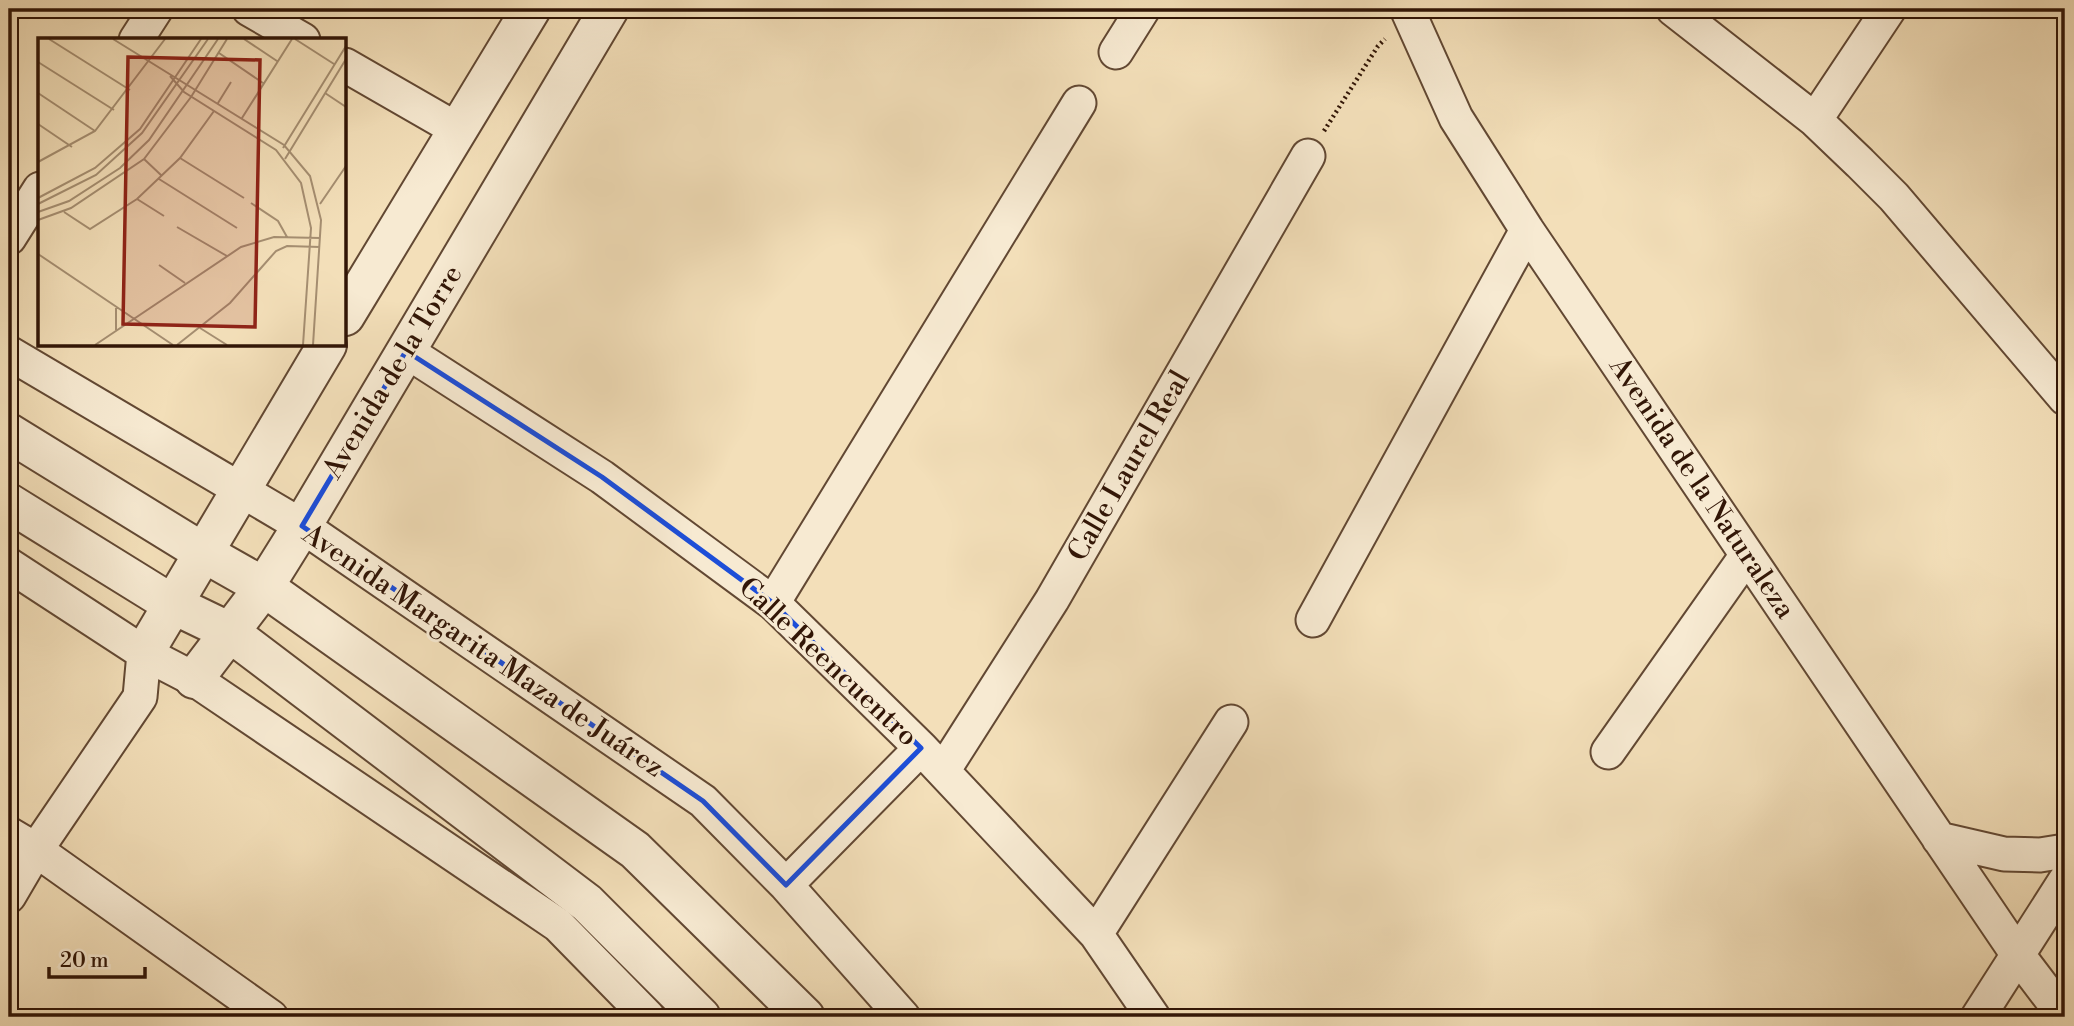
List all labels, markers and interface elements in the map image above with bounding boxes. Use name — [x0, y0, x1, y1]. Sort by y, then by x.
inset map — [38, 38, 346, 346]
street label: Avenida de la Torre — [315, 259, 471, 486]
street label: Avenida de la Naturaleza — [1601, 350, 1803, 626]
street label: Calle Laurel Real — [1060, 364, 1198, 568]
street label: Avenida Margarita Maza de Juárez — [295, 516, 670, 785]
street label: Calle Reencuentro — [731, 570, 925, 754]
scale bar — [49, 935, 145, 979]
text: 20 m — [60, 948, 109, 974]

